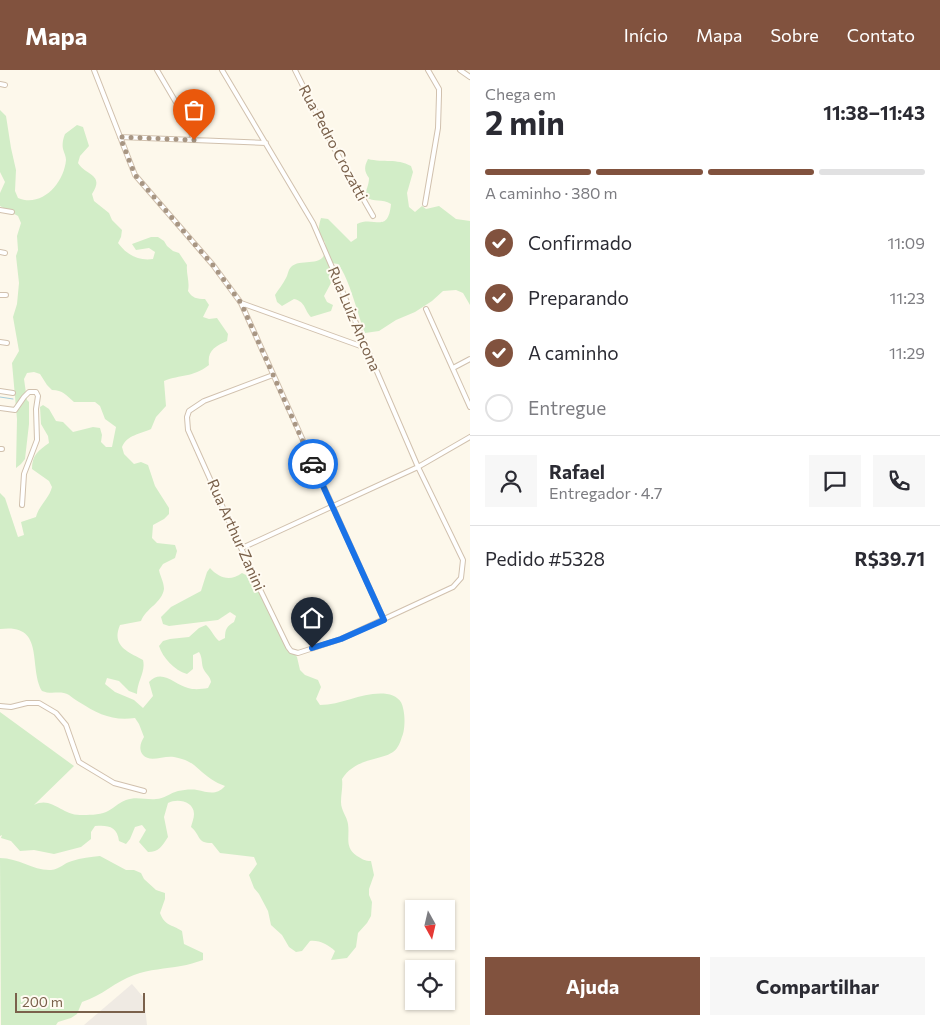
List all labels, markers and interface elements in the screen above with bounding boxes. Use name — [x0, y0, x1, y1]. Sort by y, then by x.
text: Mapa — [25, 21, 87, 50]
text: Início — [624, 24, 668, 46]
text: Mapa — [696, 24, 742, 46]
text: Sobre — [770, 24, 819, 46]
text: Contato — [847, 24, 915, 46]
street label: Rua Pedro Crozatti — [296, 81, 372, 204]
text: Chega em — [485, 84, 556, 103]
pin — [173, 89, 215, 140]
icon: bag — [180, 96, 208, 124]
text: 11:38–11:43 — [823, 101, 925, 124]
text: 2 min — [485, 102, 565, 142]
text: A caminho · 380 m — [485, 183, 618, 202]
icon: check — [485, 229, 513, 257]
text: Confirmado — [528, 231, 632, 254]
text: 11:09 — [887, 233, 925, 252]
street label: Rua Luiz Ancona — [325, 264, 385, 374]
icon: check — [485, 284, 513, 312]
text: Preparando — [528, 286, 629, 309]
text: 11:23 — [890, 288, 925, 307]
icon: check — [485, 339, 513, 367]
text: A caminho — [528, 341, 619, 364]
text: 11:29 — [889, 343, 925, 362]
text: Entregue — [528, 396, 606, 419]
courier — [288, 439, 338, 489]
icon: car — [299, 450, 327, 478]
button: person — [485, 455, 537, 507]
button: chat — [809, 455, 861, 507]
button: phone — [873, 455, 925, 507]
text: Rafael — [549, 460, 605, 483]
street label: Rua Arthur Zanini — [204, 476, 270, 593]
text: Entregador · 4.7 — [549, 483, 662, 502]
text: Pedido #5328 — [485, 547, 605, 570]
text: R$39.71 — [855, 547, 925, 570]
pin — [291, 597, 333, 648]
icon: home — [298, 604, 326, 632]
north arrow — [405, 900, 455, 950]
map controls — [405, 900, 455, 1010]
button: Ajuda — [485, 957, 700, 1015]
button: Compartilhar — [710, 957, 925, 1015]
button: locate — [405, 960, 455, 1010]
scale bar — [15, 990, 145, 1013]
text: 200 m — [22, 993, 63, 1010]

